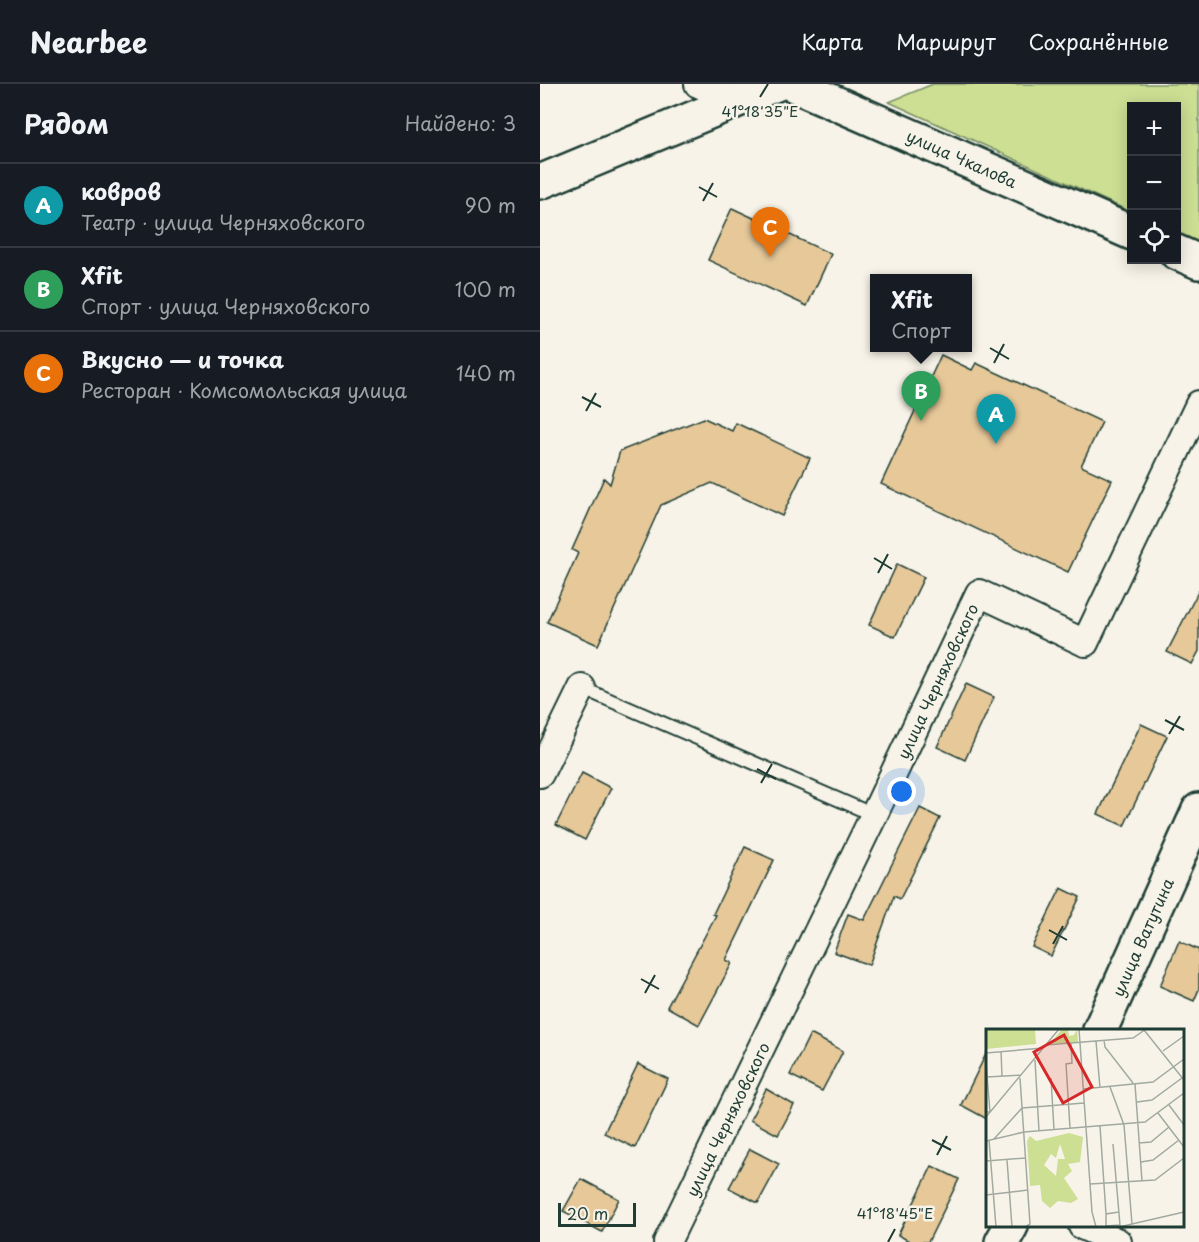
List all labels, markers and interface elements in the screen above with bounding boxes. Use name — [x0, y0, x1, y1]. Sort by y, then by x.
text: Nearbee — [30, 20, 147, 63]
text: Карта — [802, 25, 863, 57]
text: Маршрут — [896, 25, 996, 57]
text: Сохранённые — [1029, 25, 1169, 57]
text: 41°18'35"E — [721, 99, 799, 122]
map controls — [1127, 102, 1181, 264]
button: + — [1127, 102, 1181, 156]
text: Рядом — [24, 104, 109, 143]
text: Найдено: 3 — [405, 108, 516, 138]
street label: улица Чкалова — [903, 123, 1021, 193]
button: − — [1127, 156, 1181, 210]
text: ковров — [81, 174, 161, 207]
text: A — [36, 190, 51, 220]
text: 90 m — [465, 190, 516, 220]
text: Театр · улица Черняховского — [81, 207, 365, 237]
pin: C — [750, 208, 790, 257]
button: locate — [1127, 210, 1181, 264]
text: Xfit — [81, 258, 123, 291]
text: B — [37, 274, 50, 304]
text: 100 m — [455, 274, 516, 304]
popup — [870, 274, 972, 352]
text: Xfit — [891, 282, 933, 315]
text: Спорт · улица Черняховского — [81, 291, 370, 321]
text: Спорт — [891, 315, 951, 345]
text: Вкусно — и точка — [81, 342, 284, 375]
text: C — [36, 358, 51, 388]
text: 140 m — [456, 358, 516, 388]
pin: B — [902, 372, 940, 421]
text: Ресторан · Комсомольская улица — [81, 375, 407, 405]
pin: A — [976, 394, 1016, 444]
street label: улица Черняховского — [890, 599, 984, 763]
your location — [887, 777, 916, 806]
street label: улица Ватутина — [1105, 874, 1179, 1000]
inset map — [986, 1029, 1184, 1227]
street label: улица Черняховского — [679, 1038, 775, 1200]
scale bar — [558, 1200, 636, 1228]
text: 20 m — [567, 1201, 608, 1225]
text: 41°18'45"E — [857, 1201, 933, 1224]

